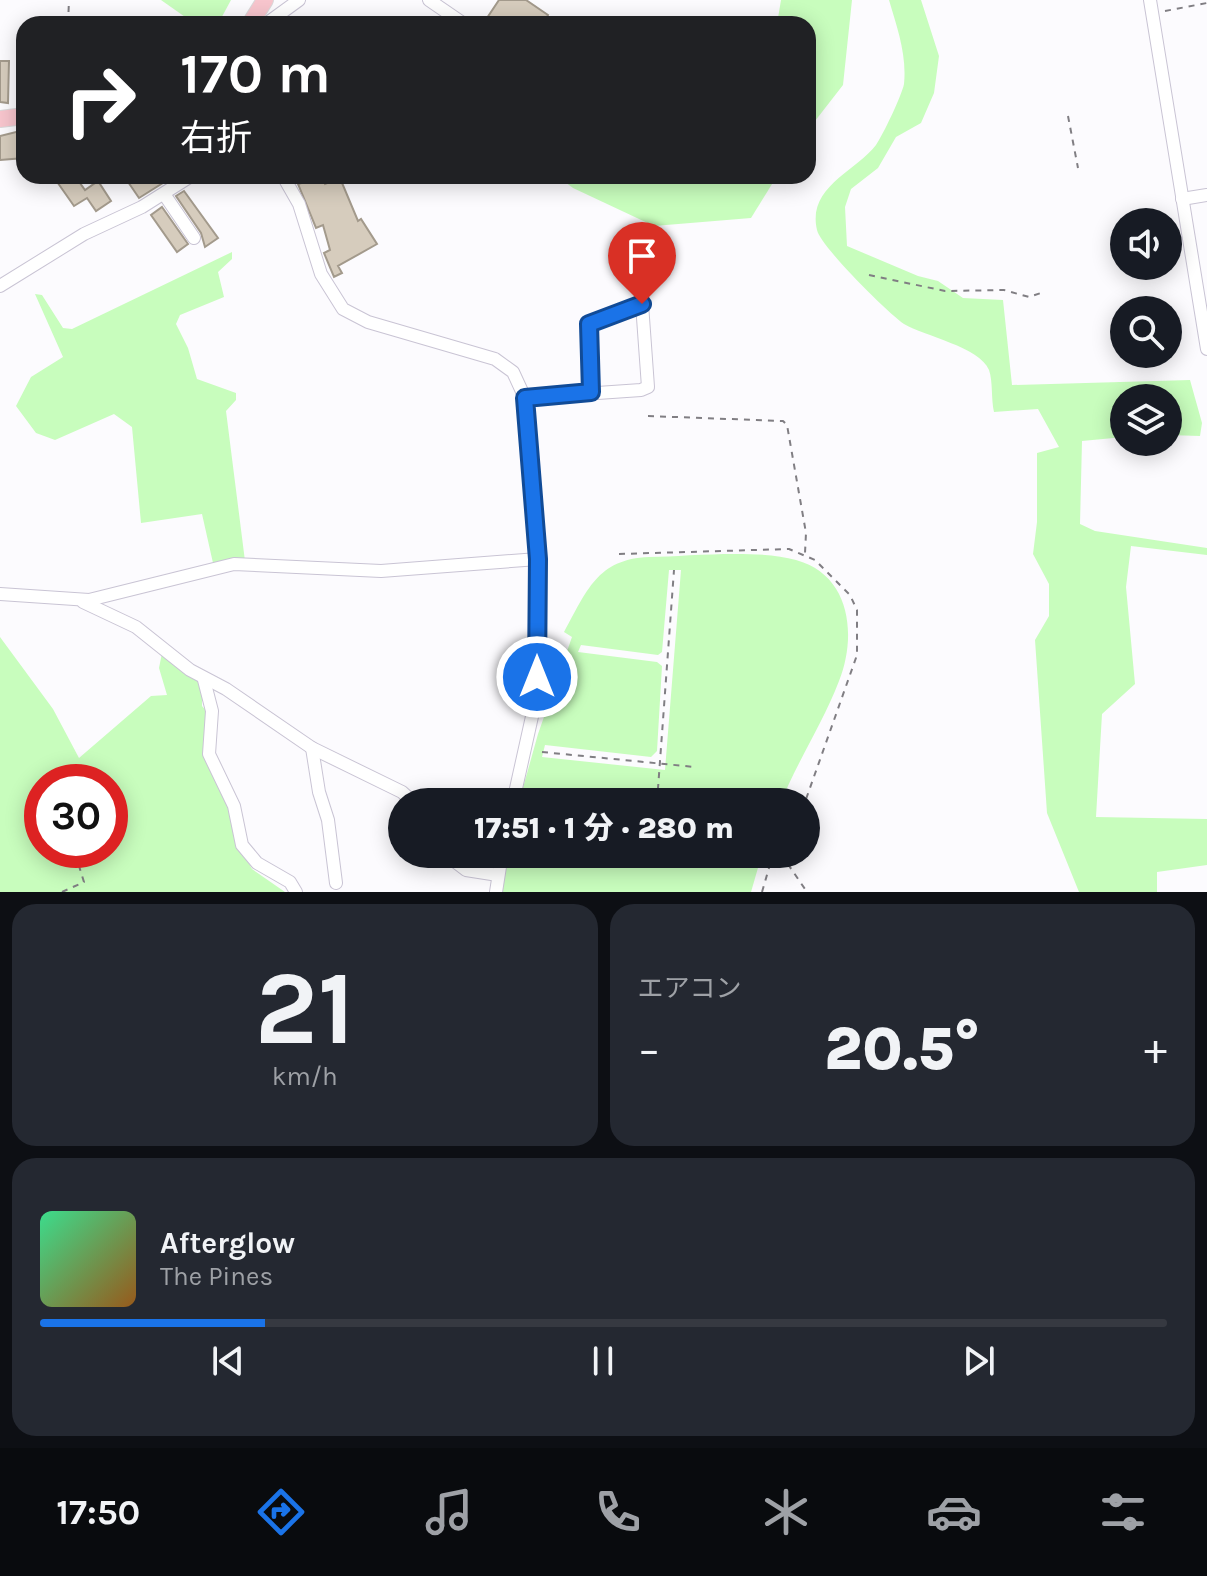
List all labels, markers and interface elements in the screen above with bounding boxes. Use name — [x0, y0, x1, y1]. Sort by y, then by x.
text: 170 m — [180, 41, 331, 106]
icon: right — [48, 48, 152, 152]
text: 右折 — [180, 117, 252, 159]
map controls — [1110, 208, 1182, 456]
button: sound — [1110, 208, 1182, 280]
pin — [608, 222, 676, 304]
icon: arrive — [620, 234, 664, 278]
button: search — [1110, 296, 1182, 368]
button: layers — [1110, 384, 1182, 456]
position arrow — [495, 635, 579, 719]
speed limit sign: 30 — [24, 764, 128, 868]
text: 17:51 · 1 分 · 280 m — [474, 810, 734, 846]
text: 21 — [255, 948, 355, 1069]
text: エアコン — [638, 973, 742, 1004]
text: 20.5° — [824, 1014, 980, 1084]
text: − — [638, 1024, 661, 1075]
text: + — [1144, 1024, 1167, 1075]
text: km/h — [272, 1061, 338, 1092]
text: Afterglow — [160, 1225, 295, 1261]
text: The Pines — [160, 1261, 273, 1292]
icon: previous — [206, 1339, 250, 1383]
icon: pause — [581, 1339, 625, 1383]
icon: next — [957, 1339, 1001, 1383]
icon: directions — [253, 1484, 309, 1540]
icon: music — [421, 1484, 477, 1540]
icon: phone — [590, 1484, 646, 1540]
icon: climate — [758, 1484, 814, 1540]
icon: car — [926, 1484, 982, 1540]
icon: filters — [1095, 1484, 1151, 1540]
text: 17:50 — [56, 1491, 140, 1533]

